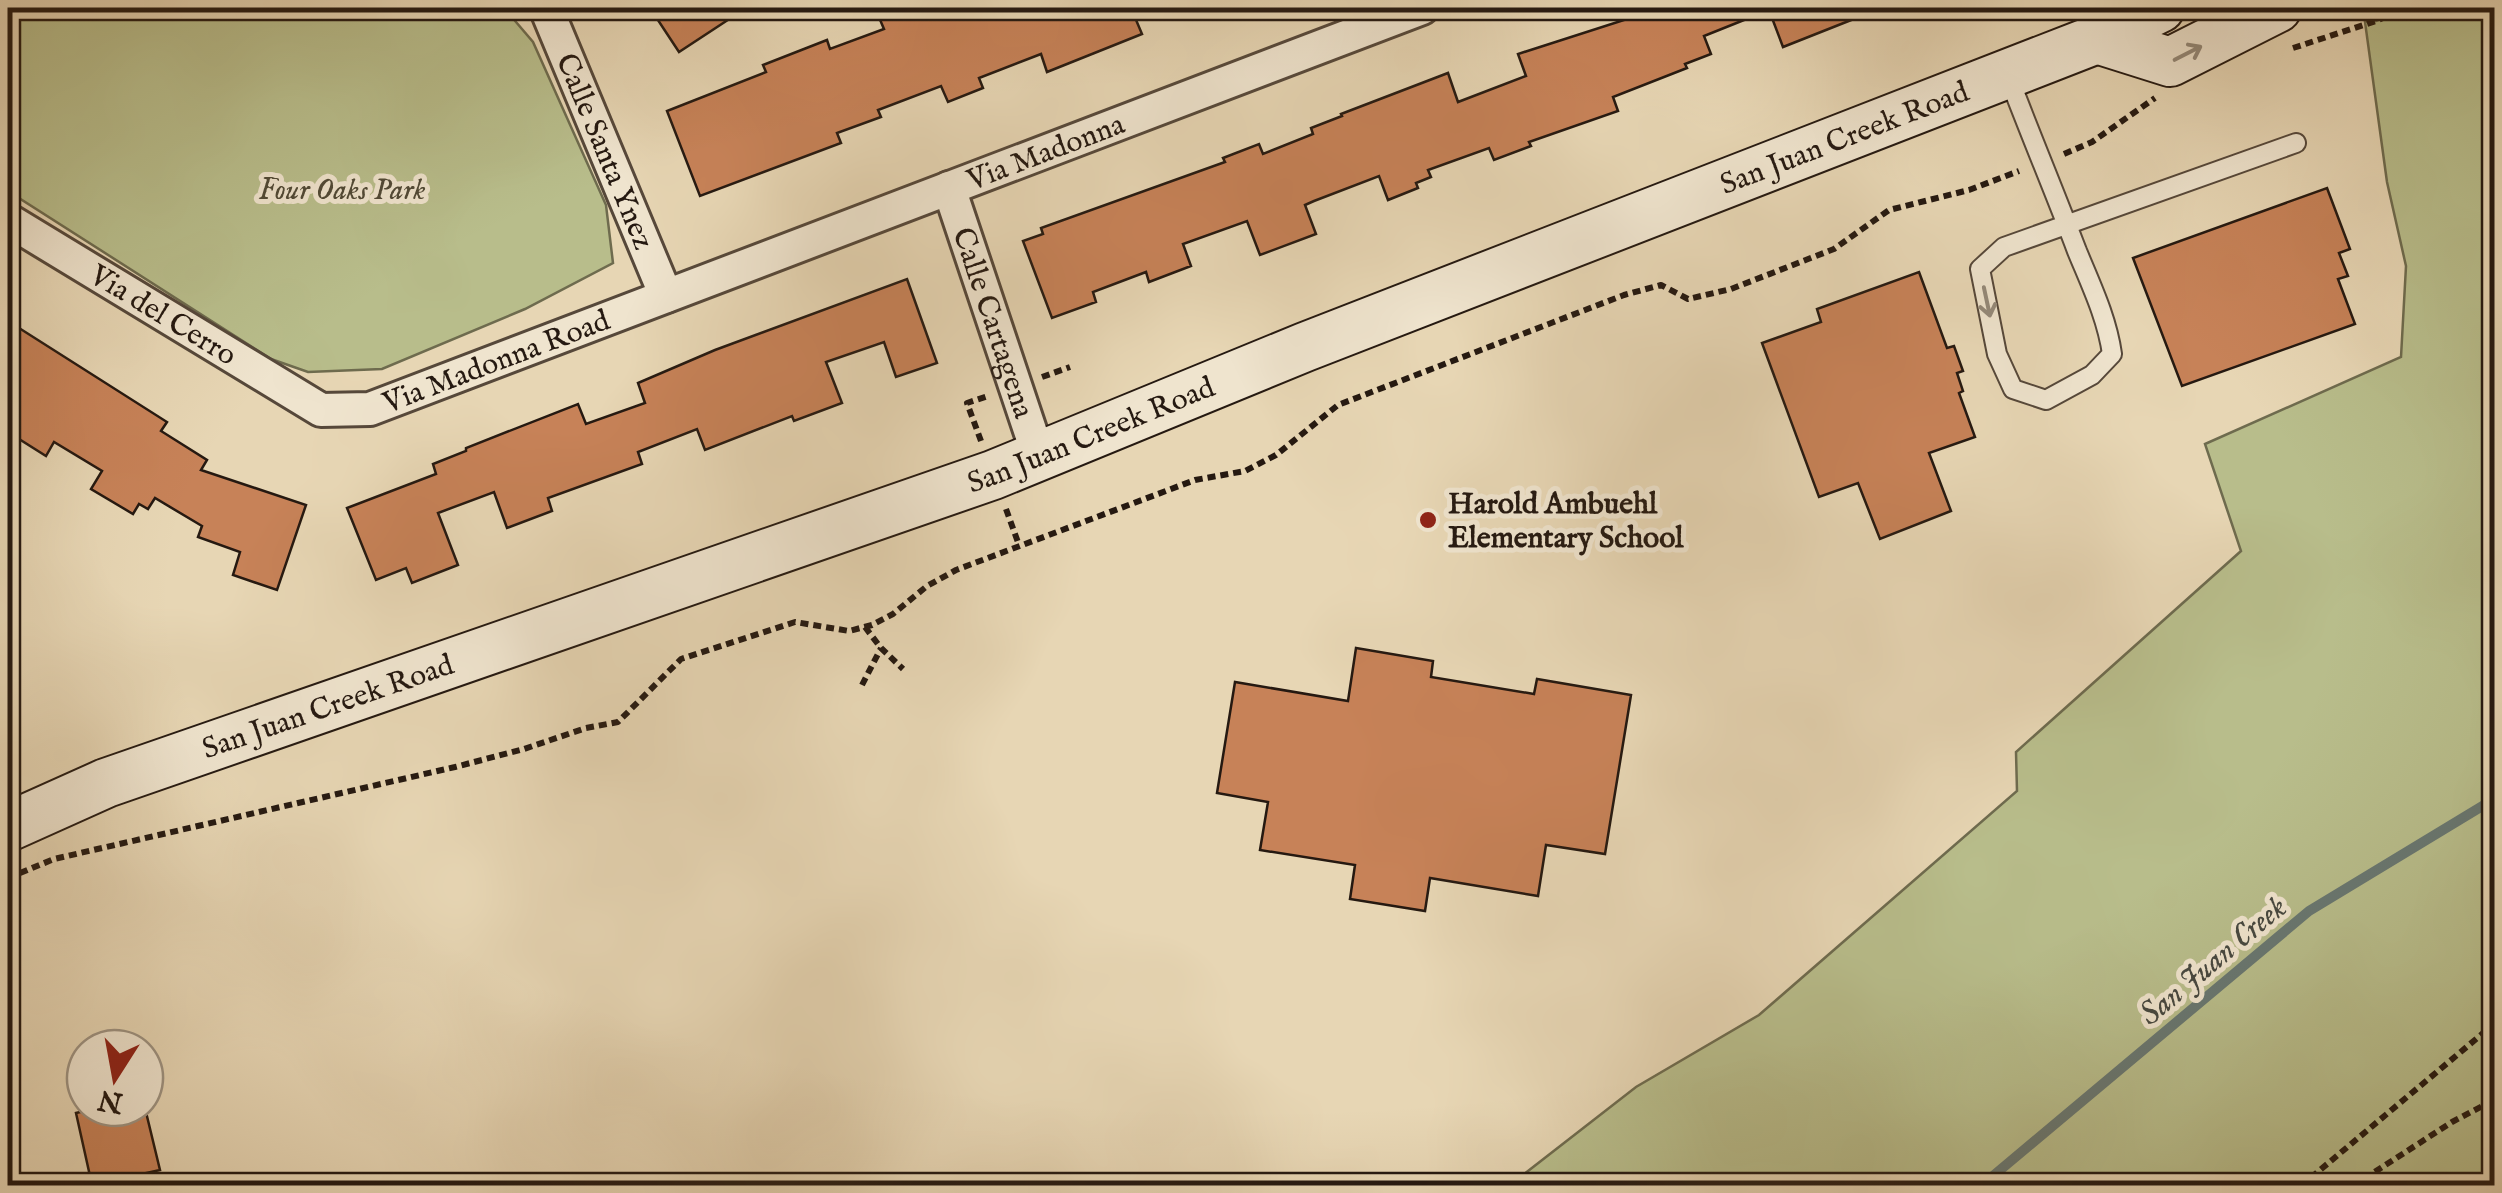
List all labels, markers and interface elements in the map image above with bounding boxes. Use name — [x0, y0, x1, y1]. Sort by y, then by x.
one-way arrow — [2173, 43, 2203, 62]
street label: Calle Santa Ynez — [546, 48, 661, 256]
street label: San Juan Creek Road — [1715, 73, 1976, 205]
street label: Via Madonna — [961, 106, 1130, 201]
park label: Four Oaks Park — [258, 172, 426, 210]
street label: Calle Cartagena — [943, 223, 1042, 424]
street label: Via del Cerro — [81, 257, 243, 375]
one-way arrow — [1978, 285, 1997, 317]
street label: Via Madonna Road — [377, 302, 616, 424]
street label: San Juan Creek Road — [963, 369, 1222, 503]
place label: Harold Ambuehl Elementary School — [1448, 486, 1684, 558]
marker: Harold Ambuehl Elementary School — [1417, 509, 1439, 531]
street label: San Juan Creek Road — [197, 646, 460, 769]
water label: San Juan Creek — [2131, 888, 2296, 1036]
north arrow — [65, 1028, 165, 1128]
text: N — [95, 1081, 127, 1120]

